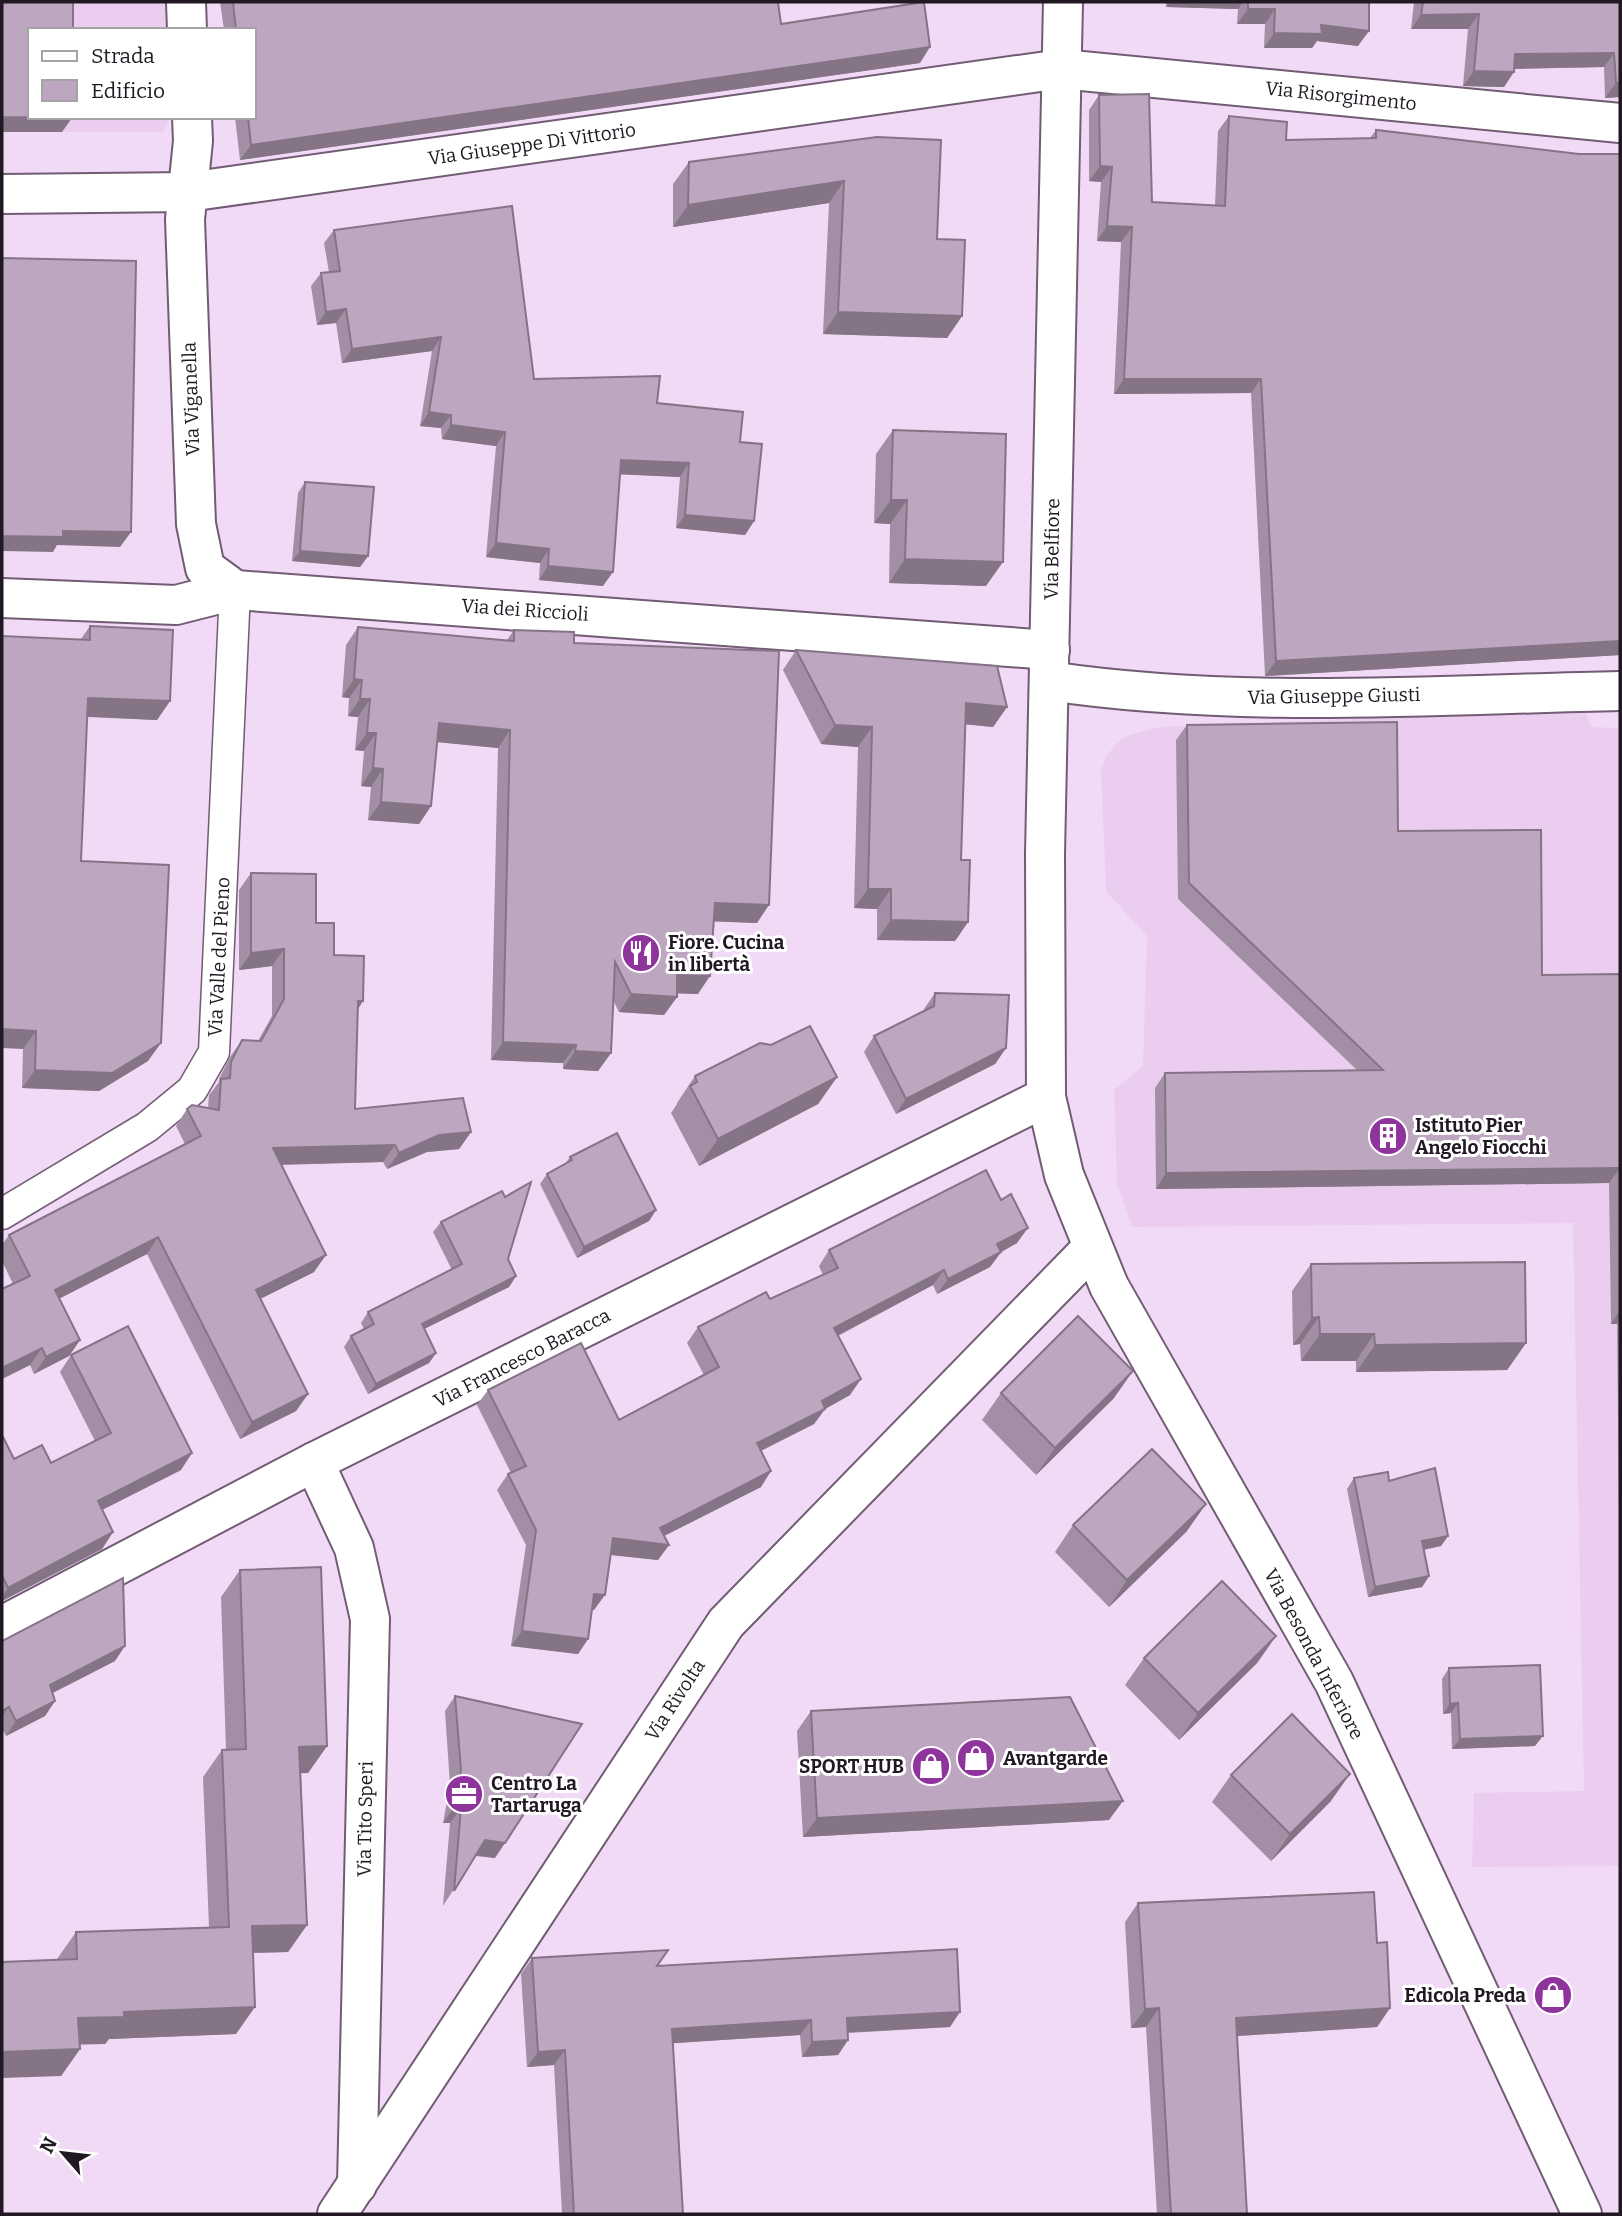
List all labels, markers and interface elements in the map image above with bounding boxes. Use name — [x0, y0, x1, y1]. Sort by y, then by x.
legend — [28, 28, 256, 119]
text: Strada — [91, 43, 155, 69]
street label: Via Risorgimento — [1264, 77, 1418, 115]
text: Edificio — [91, 78, 165, 104]
street label: Via Giuseppe Di Vittorio — [427, 118, 637, 170]
street label: Via Viganella — [177, 341, 204, 456]
street label: Via Belfiore — [1040, 498, 1064, 600]
street label: Via dei Riccioli — [461, 594, 590, 626]
street label: Via Giuseppe Giusti — [1247, 683, 1421, 709]
street label: Via Valle del Pieno — [203, 876, 235, 1038]
place label: Fiore. Cucina in libertà — [668, 931, 785, 976]
restaurant icon: Fiore. Cucina in libertà — [620, 932, 662, 974]
place label: Istituto Pier Angelo Fiocchi — [1415, 1114, 1547, 1159]
building icon: Istituto Pier Angelo Fiocchi — [1367, 1115, 1409, 1157]
street label: Via Francesco Baracca — [430, 1303, 615, 1413]
street label: Via Besonda Inferiore — [1259, 1565, 1369, 1743]
street label: Via Rivolta — [640, 1654, 710, 1745]
shop icon: Avantgarde — [955, 1737, 997, 1779]
shop icon: SPORT HUB — [910, 1745, 952, 1787]
place label: Avantgarde — [1003, 1747, 1108, 1770]
place label: SPORT HUB — [799, 1755, 904, 1778]
street label: Via Tito Speri — [352, 1761, 378, 1877]
place label: Centro La Tartaruga — [491, 1772, 582, 1817]
office icon: Centro La Tartaruga — [443, 1773, 485, 1815]
shop icon: Edicola Preda — [1532, 1974, 1574, 2016]
place label: Edicola Preda — [1404, 1984, 1526, 2007]
north arrow — [28, 2118, 98, 2188]
text: N — [35, 2133, 62, 2157]

